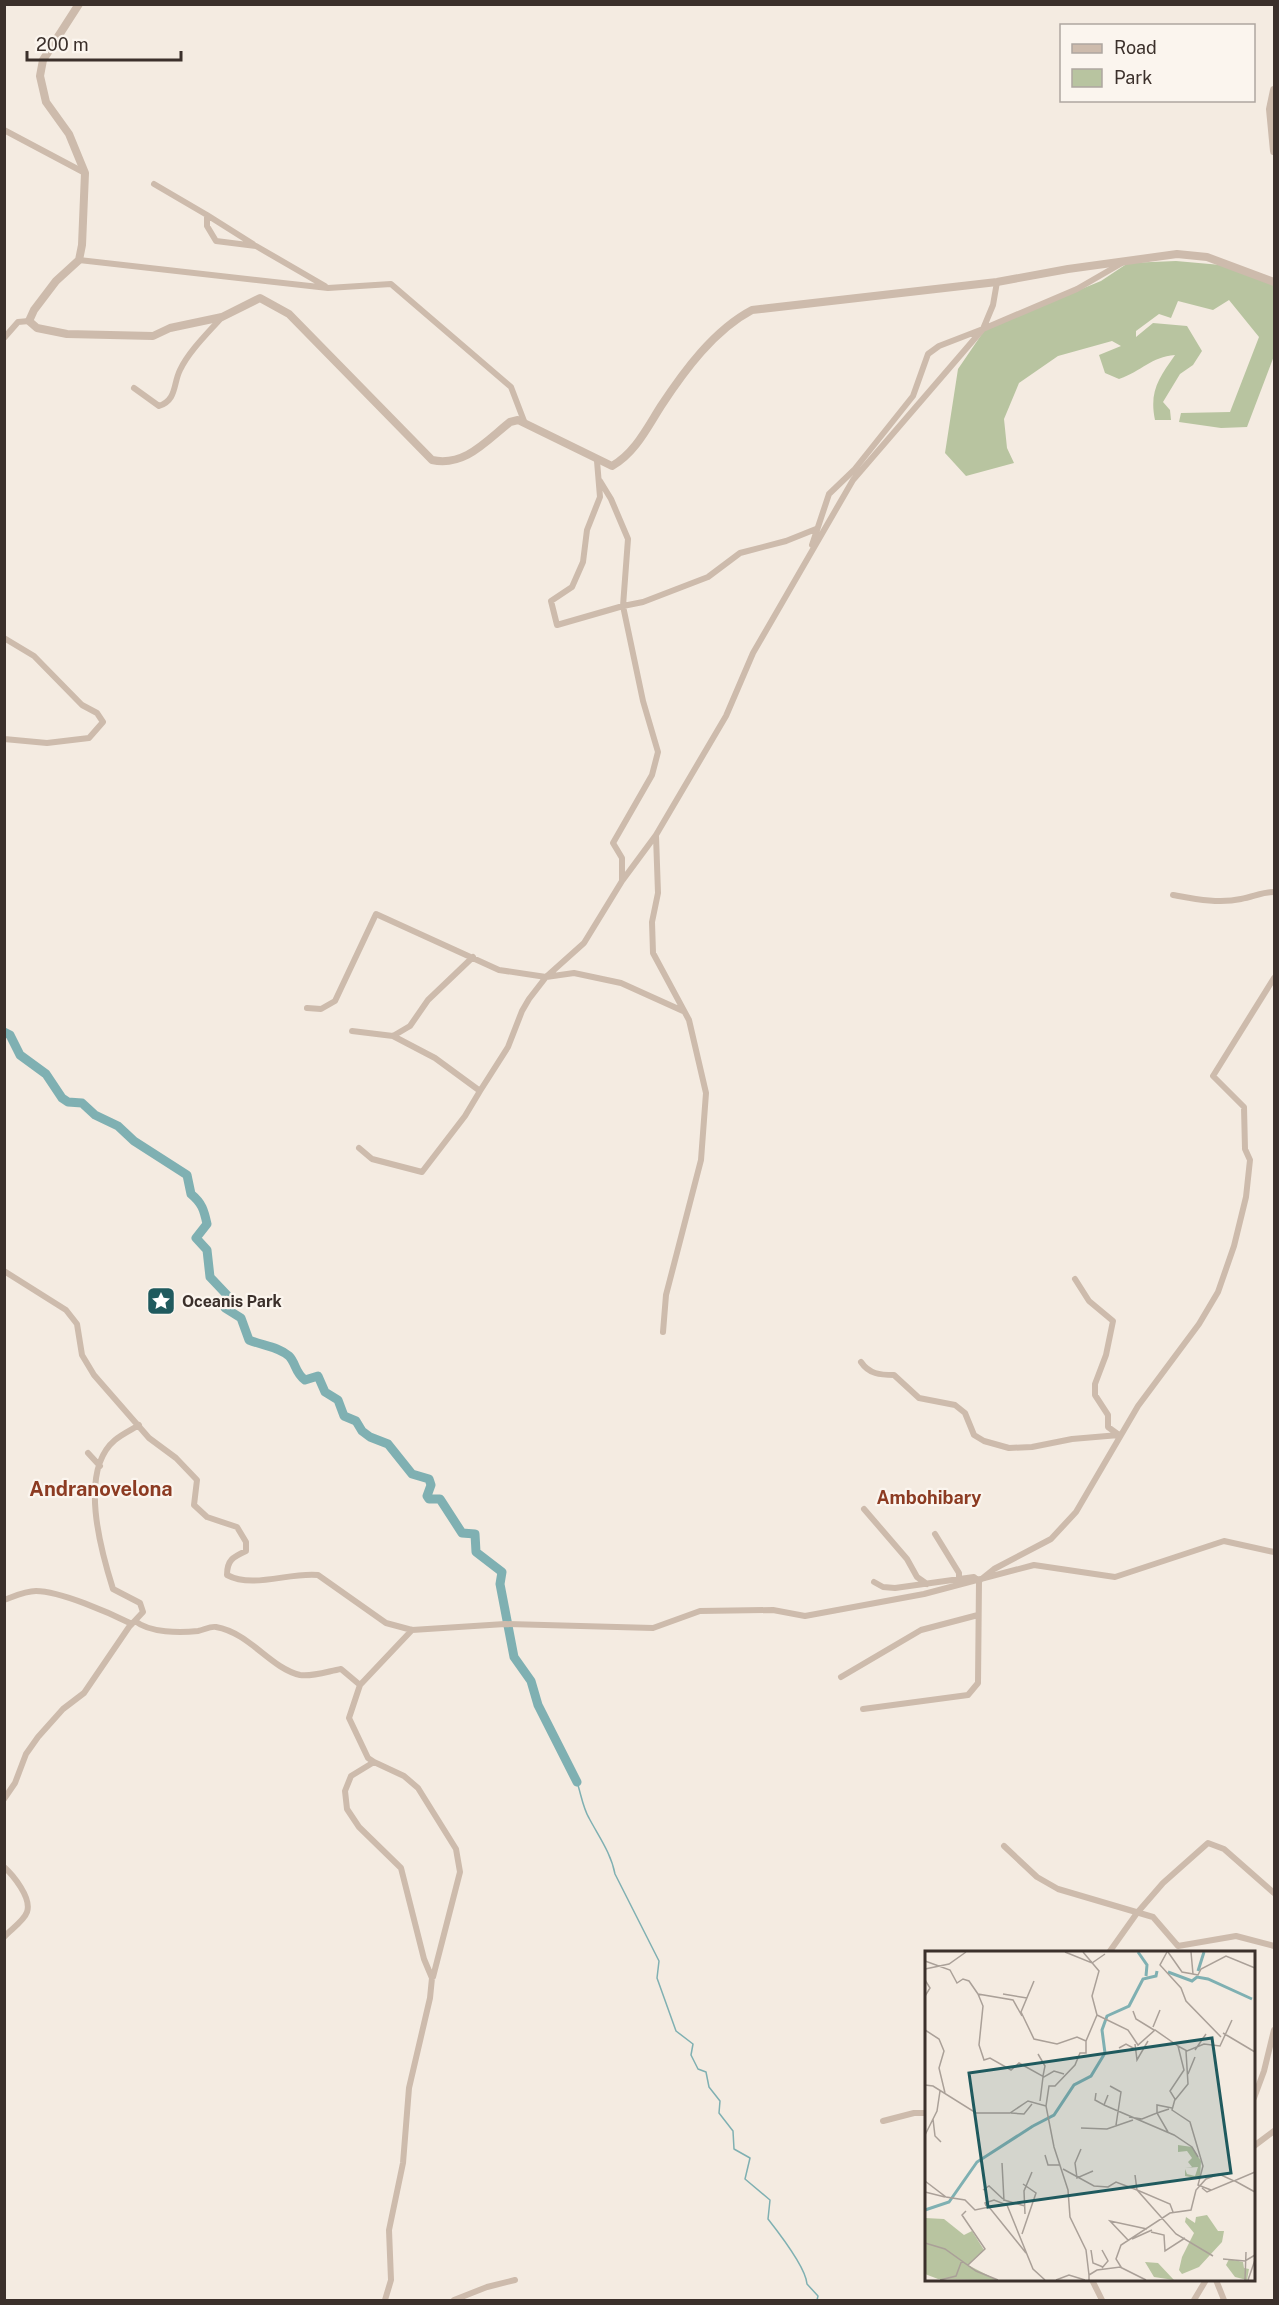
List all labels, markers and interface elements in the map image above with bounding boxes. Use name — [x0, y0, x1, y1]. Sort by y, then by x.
scale bar — [27, 24, 182, 62]
legend — [1060, 24, 1255, 102]
text: 200 m — [36, 34, 89, 55]
text: Road — [1114, 37, 1157, 58]
text: Park — [1114, 67, 1152, 88]
place icon: Oceanis Park — [145, 1285, 177, 1317]
place label: Oceanis Park — [182, 1292, 282, 1311]
district label: Andranovelona — [29, 1477, 173, 1501]
district label: Ambohibary — [877, 1487, 981, 1508]
inset map — [925, 1951, 1255, 2281]

